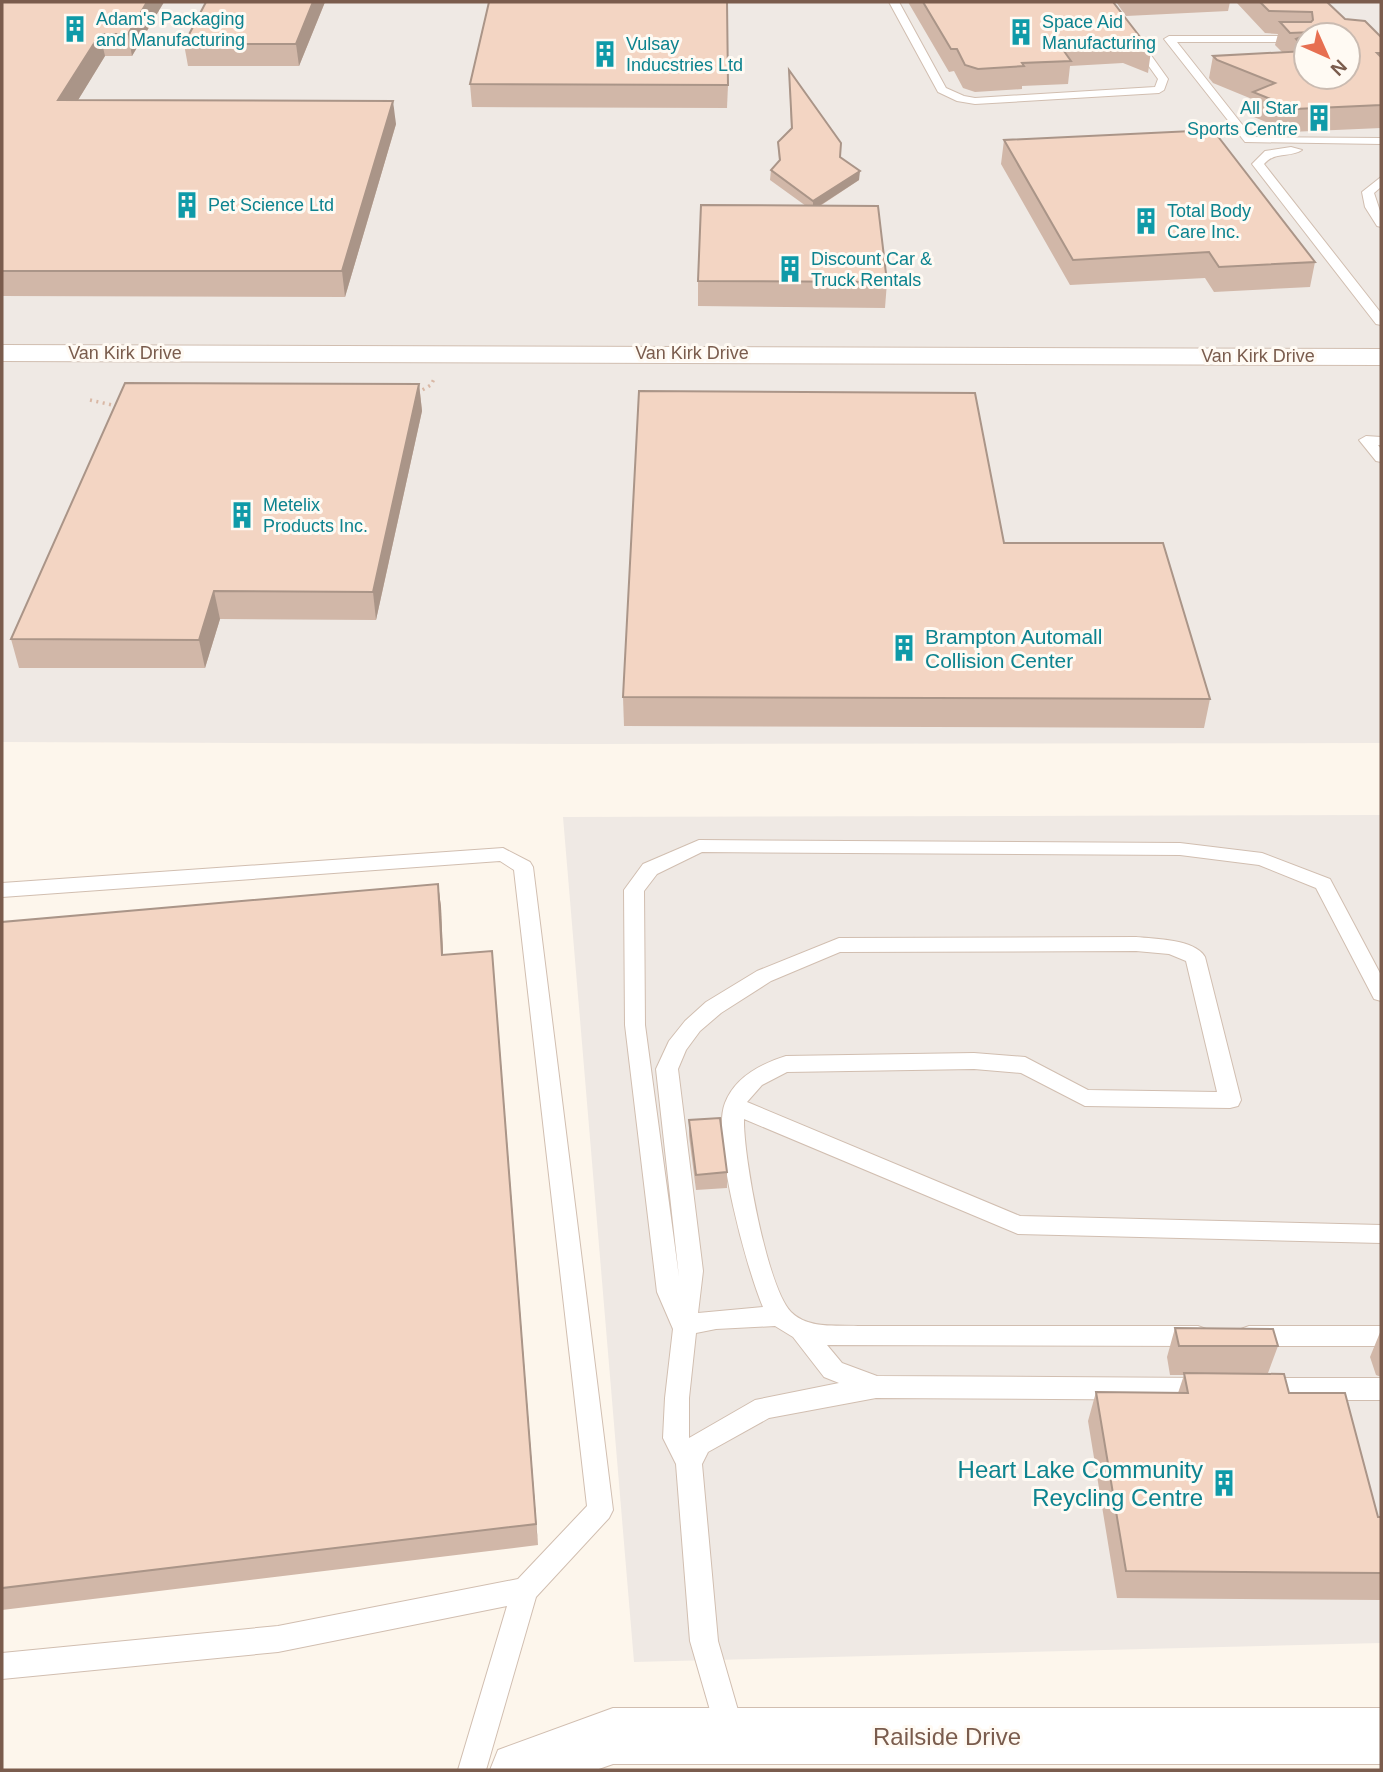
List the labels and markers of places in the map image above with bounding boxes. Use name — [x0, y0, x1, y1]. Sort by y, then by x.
place label: Adam's Packaging and Manufacturing — [96, 9, 245, 50]
place label: Space Aid Manufacturing — [1042, 12, 1156, 53]
building icon: Adam's Packaging and Manufacturing — [60, 14, 90, 44]
building icon: Space Aid Manufacturing — [1006, 17, 1036, 47]
place label: Vulsay Inducstries Ltd — [626, 34, 743, 75]
building icon: Vulsay Inducstries Ltd — [590, 39, 620, 69]
place label: All Star Sports Centre — [1187, 98, 1298, 139]
building icon: All Star Sports Centre — [1304, 103, 1334, 133]
building icon: Pet Science Ltd — [172, 190, 202, 220]
place label: Pet Science Ltd — [208, 195, 334, 215]
place label: Total Body Care Inc. — [1167, 201, 1251, 242]
building icon: Total Body Care Inc. — [1131, 206, 1161, 236]
place label: Discount Car & Truck Rentals — [811, 249, 932, 290]
building icon: Discount Car & Truck Rentals — [775, 254, 805, 284]
place label: Metelix Products Inc. — [263, 495, 368, 536]
building icon: Metelix Products Inc. — [227, 500, 257, 530]
place label: Brampton Automall Collision Center — [925, 625, 1102, 672]
building icon: Brampton Automall Collision Center — [889, 633, 919, 663]
place label: Heart Lake Community Reycling Centre — [958, 1456, 1203, 1511]
building icon: Heart Lake Community Reycling Centre — [1209, 1468, 1239, 1498]

